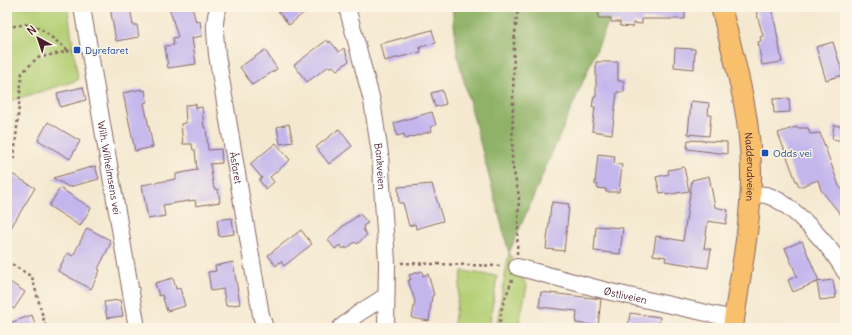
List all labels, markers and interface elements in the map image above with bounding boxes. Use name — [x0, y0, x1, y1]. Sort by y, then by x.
north arrow — [18, 18, 58, 58]
text: N — [24, 23, 39, 38]
place label: Dyrefaret — [85, 44, 129, 57]
marker: Dyrefaret — [72, 45, 82, 55]
street label: Wilh. Wilhelmsens vei — [95, 120, 124, 215]
street label: Nadderudveien — [742, 132, 758, 202]
street label: Bankveien — [372, 142, 389, 190]
place label: Odds vei — [773, 147, 812, 160]
marker: Odds vei — [760, 148, 770, 158]
street label: Åsfaret — [227, 151, 245, 185]
street label: Østliveien — [602, 284, 648, 306]

